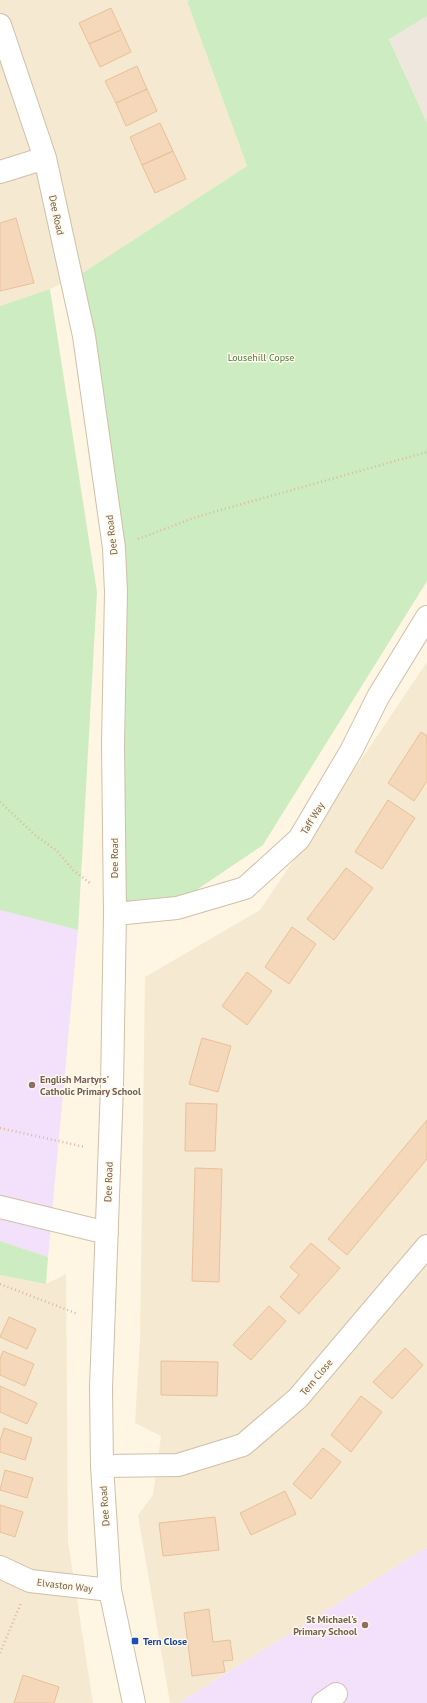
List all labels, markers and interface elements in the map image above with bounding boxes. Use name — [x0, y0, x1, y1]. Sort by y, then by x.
street label: Dee Road — [46, 194, 67, 236]
park label: Lousehill Copse — [228, 351, 294, 364]
street label: Dee Road — [103, 514, 120, 556]
street label: Taff Way — [298, 799, 327, 837]
street label: Dee Road — [108, 838, 121, 878]
place label: English Martyrs' Catholic Primary School — [40, 1073, 141, 1098]
marker: English Martyrs' Catholic Primary School — [27, 1080, 37, 1090]
street label: Dee Road — [101, 1162, 116, 1202]
street label: Tern Close — [297, 1356, 336, 1398]
street label: Dee Road — [97, 1485, 112, 1527]
street label: Elvaston Way — [36, 1576, 94, 1595]
place label: St Michael's Primary School — [293, 1613, 357, 1638]
marker: St Michael's Primary School — [360, 1620, 370, 1630]
place label: Tern Close — [143, 1635, 187, 1648]
marker: Tern Close — [130, 1636, 140, 1646]

